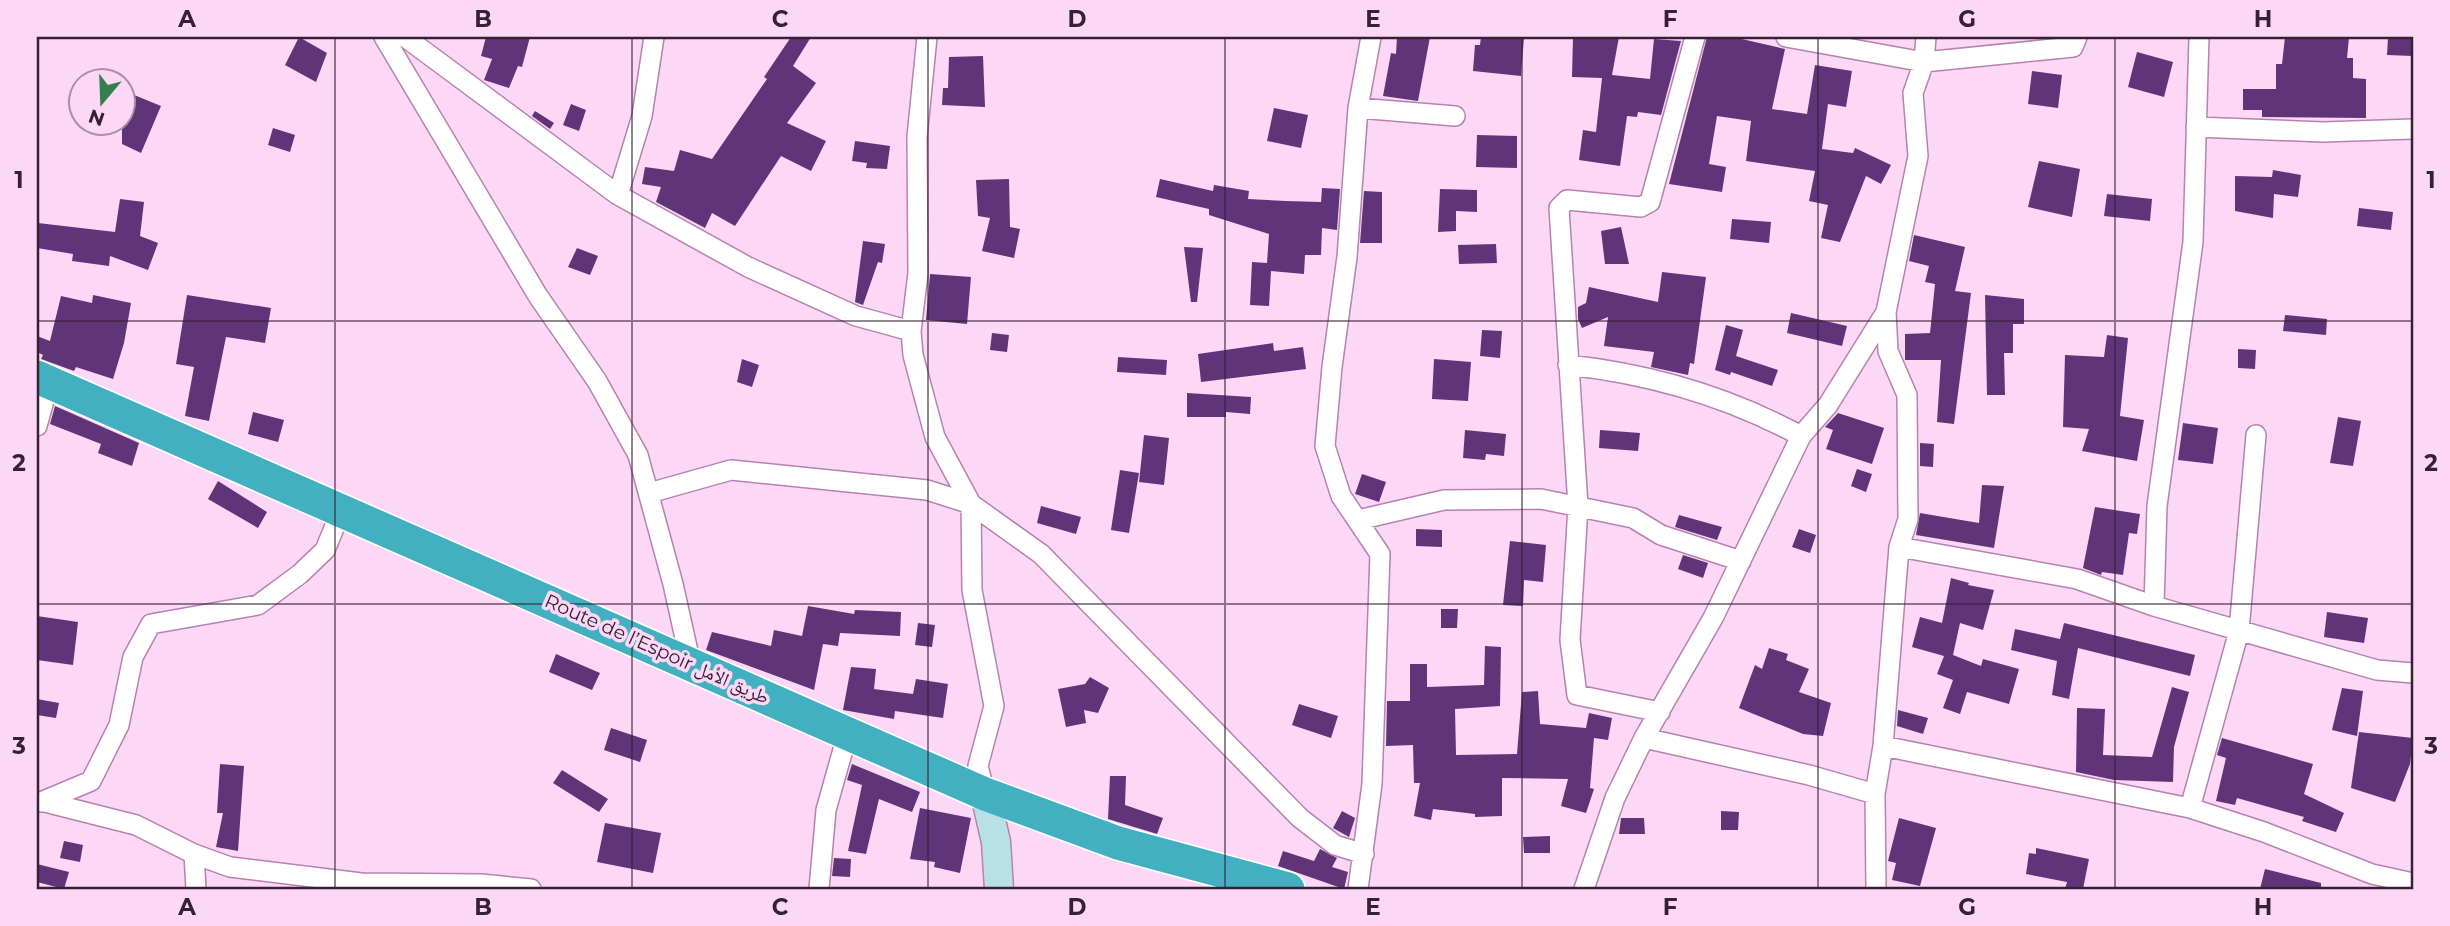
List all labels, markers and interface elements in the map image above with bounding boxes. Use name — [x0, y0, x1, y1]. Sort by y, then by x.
text: A — [177, 5, 196, 33]
text: B — [474, 5, 492, 33]
text: C — [772, 5, 789, 33]
text: D — [1068, 5, 1087, 33]
text: E — [1365, 5, 1381, 33]
text: F — [1663, 5, 1678, 33]
text: G — [1958, 5, 1976, 33]
text: H — [2254, 5, 2272, 33]
north arrow — [66, 66, 136, 136]
text: N — [86, 104, 108, 131]
text: 1 — [14, 166, 24, 194]
text: 1 — [2426, 166, 2436, 194]
text: 2 — [12, 449, 26, 477]
text: 2 — [2424, 449, 2438, 477]
street label: Route de l’Espoir طريق الأمل — [541, 589, 773, 709]
text: 3 — [11, 732, 26, 760]
text: 3 — [2423, 732, 2438, 760]
text: A — [177, 893, 196, 921]
text: B — [474, 893, 492, 921]
text: C — [772, 893, 789, 921]
text: D — [1068, 893, 1087, 921]
text: E — [1365, 893, 1381, 921]
text: F — [1663, 893, 1678, 921]
text: G — [1958, 893, 1976, 921]
text: H — [2254, 893, 2272, 921]

